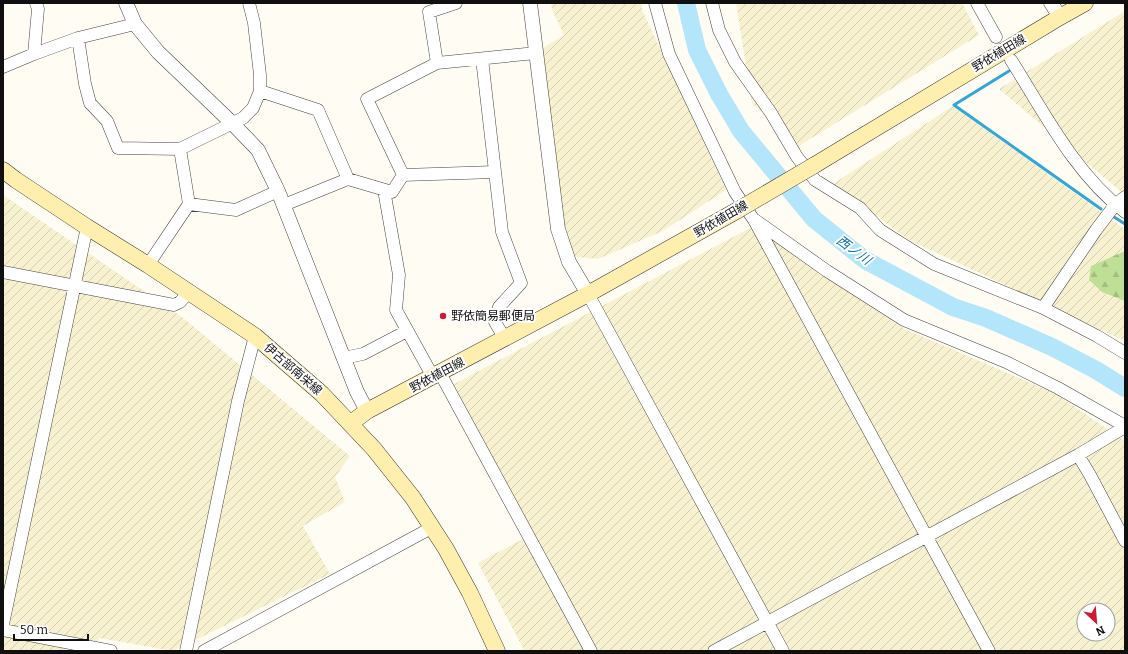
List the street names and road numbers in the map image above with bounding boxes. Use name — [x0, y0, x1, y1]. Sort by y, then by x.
street label: 野依植田線 — [970, 32, 1028, 74]
street label: 野依植田線 — [692, 198, 750, 240]
street label: 伊古部南栄線 — [261, 340, 325, 398]
street label: 野依植田線 — [407, 355, 467, 395]

